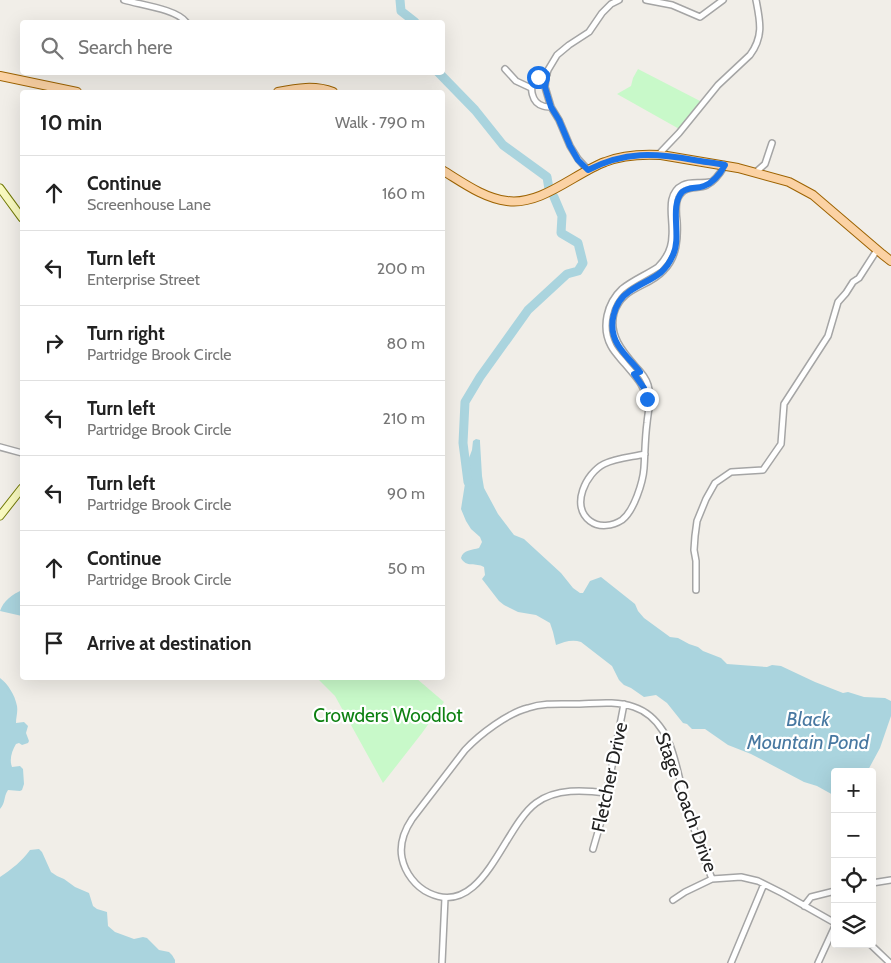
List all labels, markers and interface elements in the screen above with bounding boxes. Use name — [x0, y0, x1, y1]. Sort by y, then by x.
search box — [20, 20, 445, 75]
icon: search — [38, 34, 66, 62]
text: Search here — [78, 36, 172, 59]
route start — [527, 66, 550, 89]
text: 10 min — [40, 110, 102, 135]
text: Walk · 790 m — [335, 113, 425, 132]
text: Continue — [87, 172, 161, 195]
icon: ahead — [40, 179, 68, 207]
text: 160 m — [382, 184, 425, 203]
text: Screenhouse Lane — [87, 195, 211, 214]
text: Turn left — [87, 247, 155, 270]
icon: left — [40, 254, 68, 282]
text: 200 m — [377, 259, 425, 278]
text: Enterprise Street — [87, 270, 200, 289]
text: Turn right — [87, 322, 165, 345]
icon: right — [40, 329, 68, 357]
text: 80 m — [387, 334, 425, 353]
text: Partridge Brook Circle — [87, 345, 232, 364]
route end — [636, 388, 659, 411]
text: Turn left — [87, 397, 155, 420]
icon: left — [40, 404, 68, 432]
text: 210 m — [383, 409, 425, 428]
text: Partridge Brook Circle — [87, 420, 232, 439]
text: Turn left — [87, 472, 155, 495]
icon: left — [40, 479, 68, 507]
text: 90 m — [387, 484, 425, 503]
text: Partridge Brook Circle — [87, 495, 232, 514]
text: Continue — [87, 547, 161, 570]
icon: ahead — [40, 554, 68, 582]
text: 50 m — [388, 559, 425, 578]
text: Partridge Brook Circle — [87, 570, 232, 589]
icon: arrive — [40, 629, 68, 657]
text: Arrive at destination — [87, 632, 251, 655]
park label: Crowders Woodlot — [313, 704, 463, 727]
water label: Black Mountain Pond — [746, 707, 870, 754]
street label: Fletcher Drive — [587, 720, 632, 834]
street label: Stage Coach Drive — [651, 729, 723, 875]
map controls — [831, 768, 876, 948]
button: + — [831, 768, 876, 813]
button: − — [831, 813, 876, 858]
button: locate — [831, 858, 876, 903]
button: layers — [831, 903, 876, 948]

